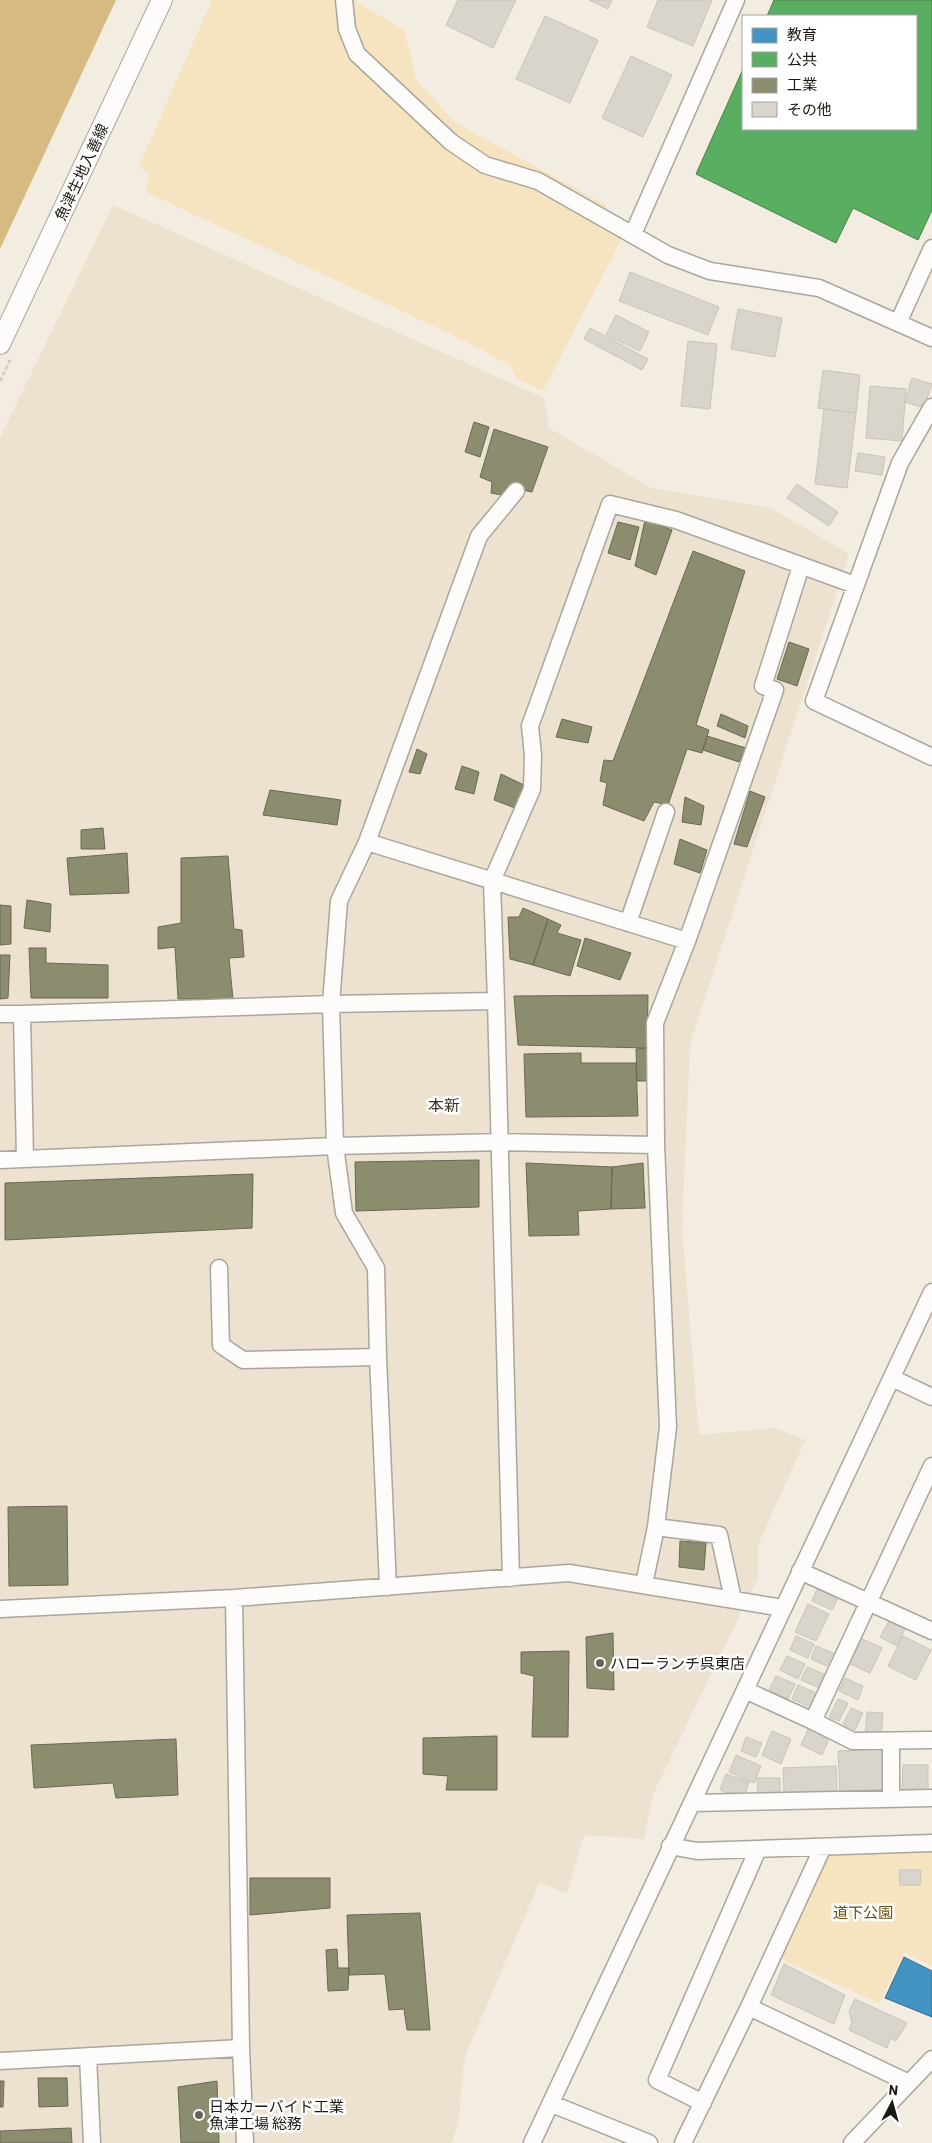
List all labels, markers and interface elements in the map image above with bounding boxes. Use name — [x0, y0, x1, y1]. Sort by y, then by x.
legend — [742, 15, 917, 130]
text: 教育 — [787, 25, 817, 43]
text: 公共 — [787, 50, 817, 68]
text: 工業 — [787, 75, 817, 93]
text: その他 — [787, 100, 832, 118]
street label: 魚津生地入善線 — [51, 121, 111, 223]
district label: 本新 — [428, 1095, 460, 1114]
place label: ハローランチ呉東店 — [610, 1654, 745, 1672]
marker: ハローランチ呉東店 — [594, 1657, 606, 1669]
park label: 道下公園 — [833, 1903, 893, 1921]
north arrow — [867, 2078, 917, 2128]
text: N — [888, 2081, 899, 2099]
place label: 日本カーバイド工業 魚津工場 総務 — [209, 2097, 344, 2132]
marker: 日本カーバイド工業 魚津工場 総務 — [193, 2109, 205, 2121]

